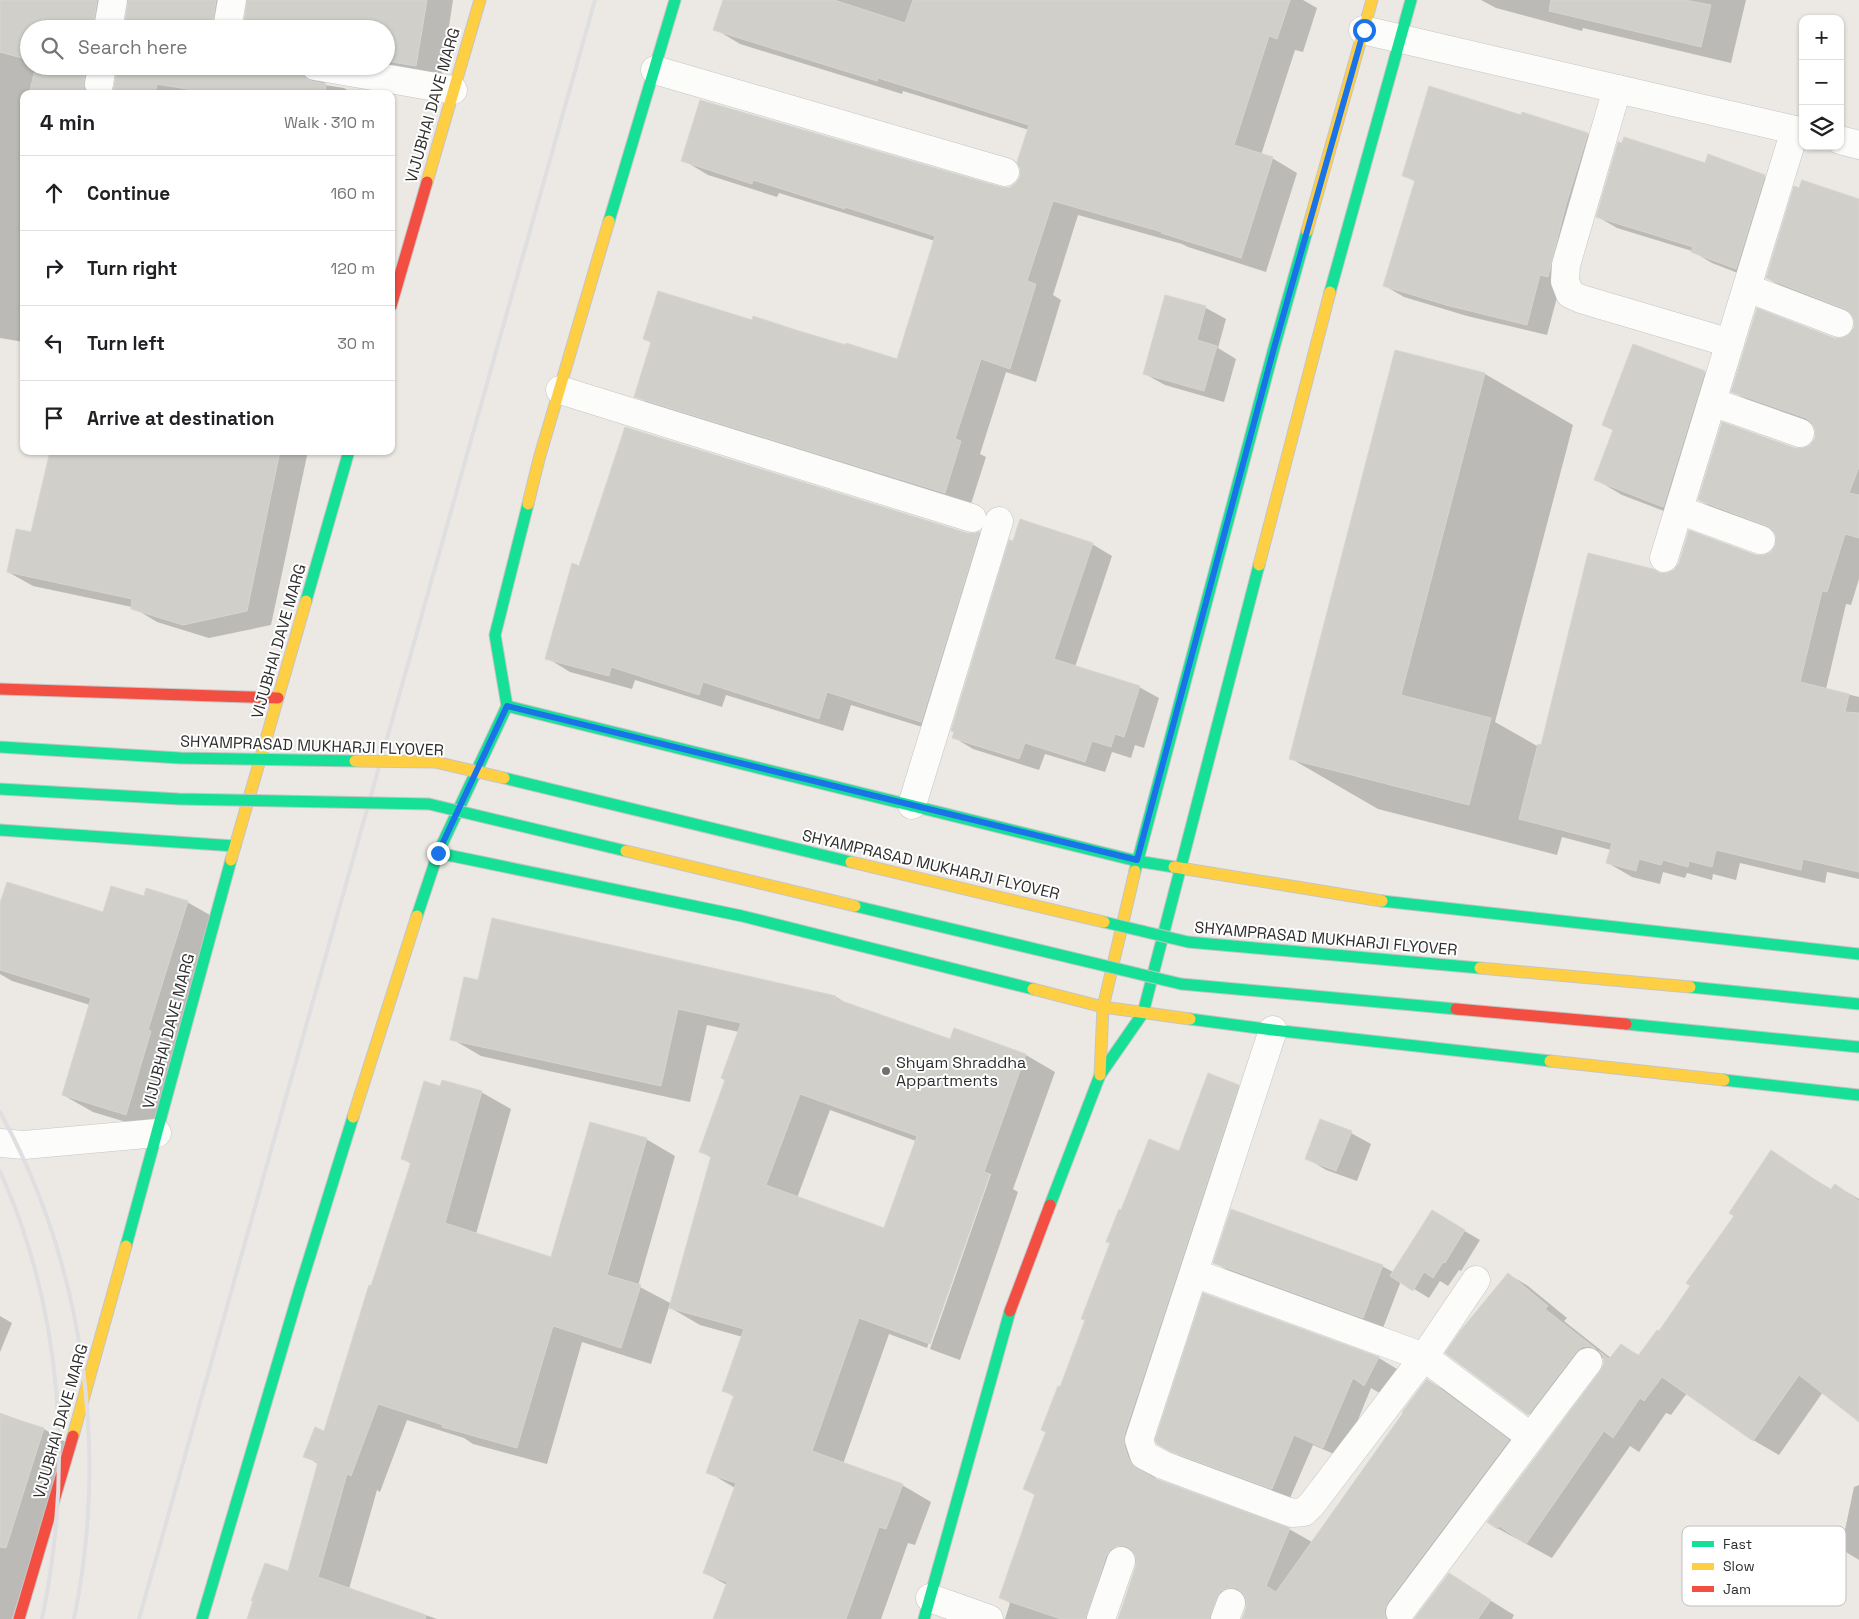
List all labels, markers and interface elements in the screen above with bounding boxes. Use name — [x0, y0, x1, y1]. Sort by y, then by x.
map controls — [1799, 15, 1844, 150]
button: + — [1799, 15, 1844, 60]
route start — [1353, 19, 1376, 42]
search box — [20, 20, 395, 75]
street label: VIJUBHAI DAVE MARG — [400, 25, 465, 185]
icon: search — [38, 34, 66, 62]
text: Search here — [78, 35, 188, 60]
button: − — [1799, 60, 1844, 105]
button: layers — [1799, 105, 1844, 150]
text: 4 min — [40, 109, 95, 136]
text: Walk · 310 m — [284, 112, 375, 133]
icon: ahead — [40, 179, 68, 207]
text: Continue — [87, 181, 170, 206]
text: 160 m — [330, 183, 375, 204]
icon: right — [40, 254, 68, 282]
text: Turn right — [87, 256, 177, 281]
text: 120 m — [331, 258, 375, 279]
icon: left — [40, 329, 68, 357]
text: Turn left — [87, 331, 165, 356]
text: 30 m — [337, 333, 375, 354]
icon: arrive — [40, 404, 68, 432]
text: Arrive at destination — [87, 406, 275, 431]
street label: VIJUBHAI DAVE MARG — [246, 561, 311, 721]
street label: SHYAMPRASAD MUKHARJI FLYOVER — [180, 730, 444, 761]
street label: SHYAMPRASAD MUKHARJI FLYOVER — [800, 825, 1062, 904]
route end — [427, 842, 450, 865]
street label: SHYAMPRASAD MUKHARJI FLYOVER — [1194, 917, 1458, 960]
street label: VIJUBHAI DAVE MARG — [138, 951, 199, 1111]
place label: Shyam Shraddha Appartments — [896, 1052, 1026, 1091]
marker: Shyam Shraddha Appartments — [880, 1065, 892, 1077]
street label: VIJUBHAI DAVE MARG — [28, 1341, 93, 1501]
legend — [1682, 1526, 1846, 1606]
text: Fast — [1723, 1535, 1752, 1553]
text: Slow — [1723, 1557, 1755, 1575]
text: Jam — [1723, 1580, 1751, 1598]

